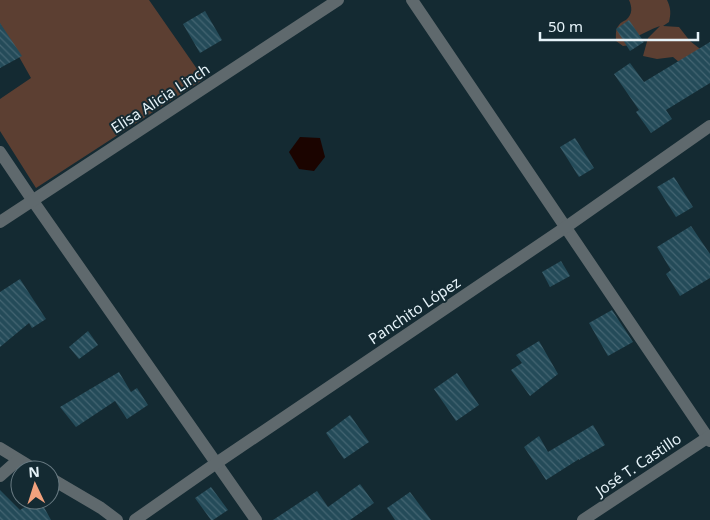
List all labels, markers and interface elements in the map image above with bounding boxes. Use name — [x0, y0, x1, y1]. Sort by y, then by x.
scale bar — [540, 10, 698, 42]
text: 50 m — [548, 16, 583, 36]
street label: Elisa Alicia Linch — [107, 59, 213, 137]
street label: Panchito López — [364, 272, 464, 348]
street label: José T. Castillo — [590, 428, 685, 501]
north arrow — [10, 460, 60, 510]
text: N — [28, 462, 40, 481]

